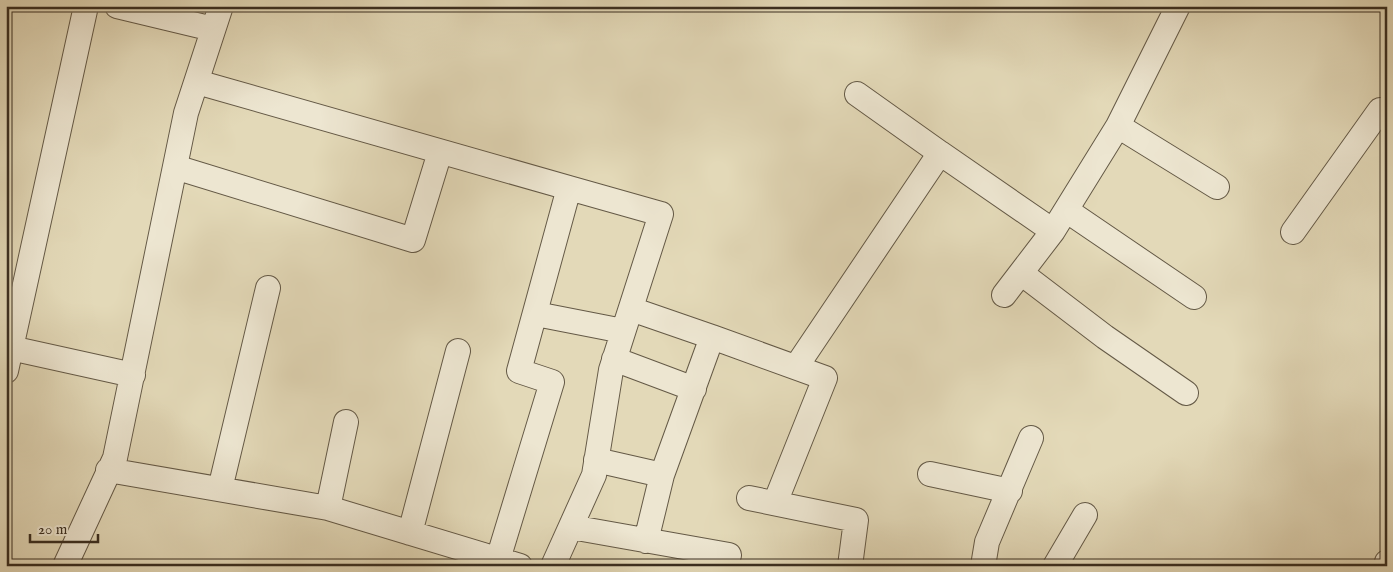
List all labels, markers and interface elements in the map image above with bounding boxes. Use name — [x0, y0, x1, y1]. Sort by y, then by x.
scale bar — [30, 512, 98, 544]
text: 20 m — [38, 520, 68, 539]

